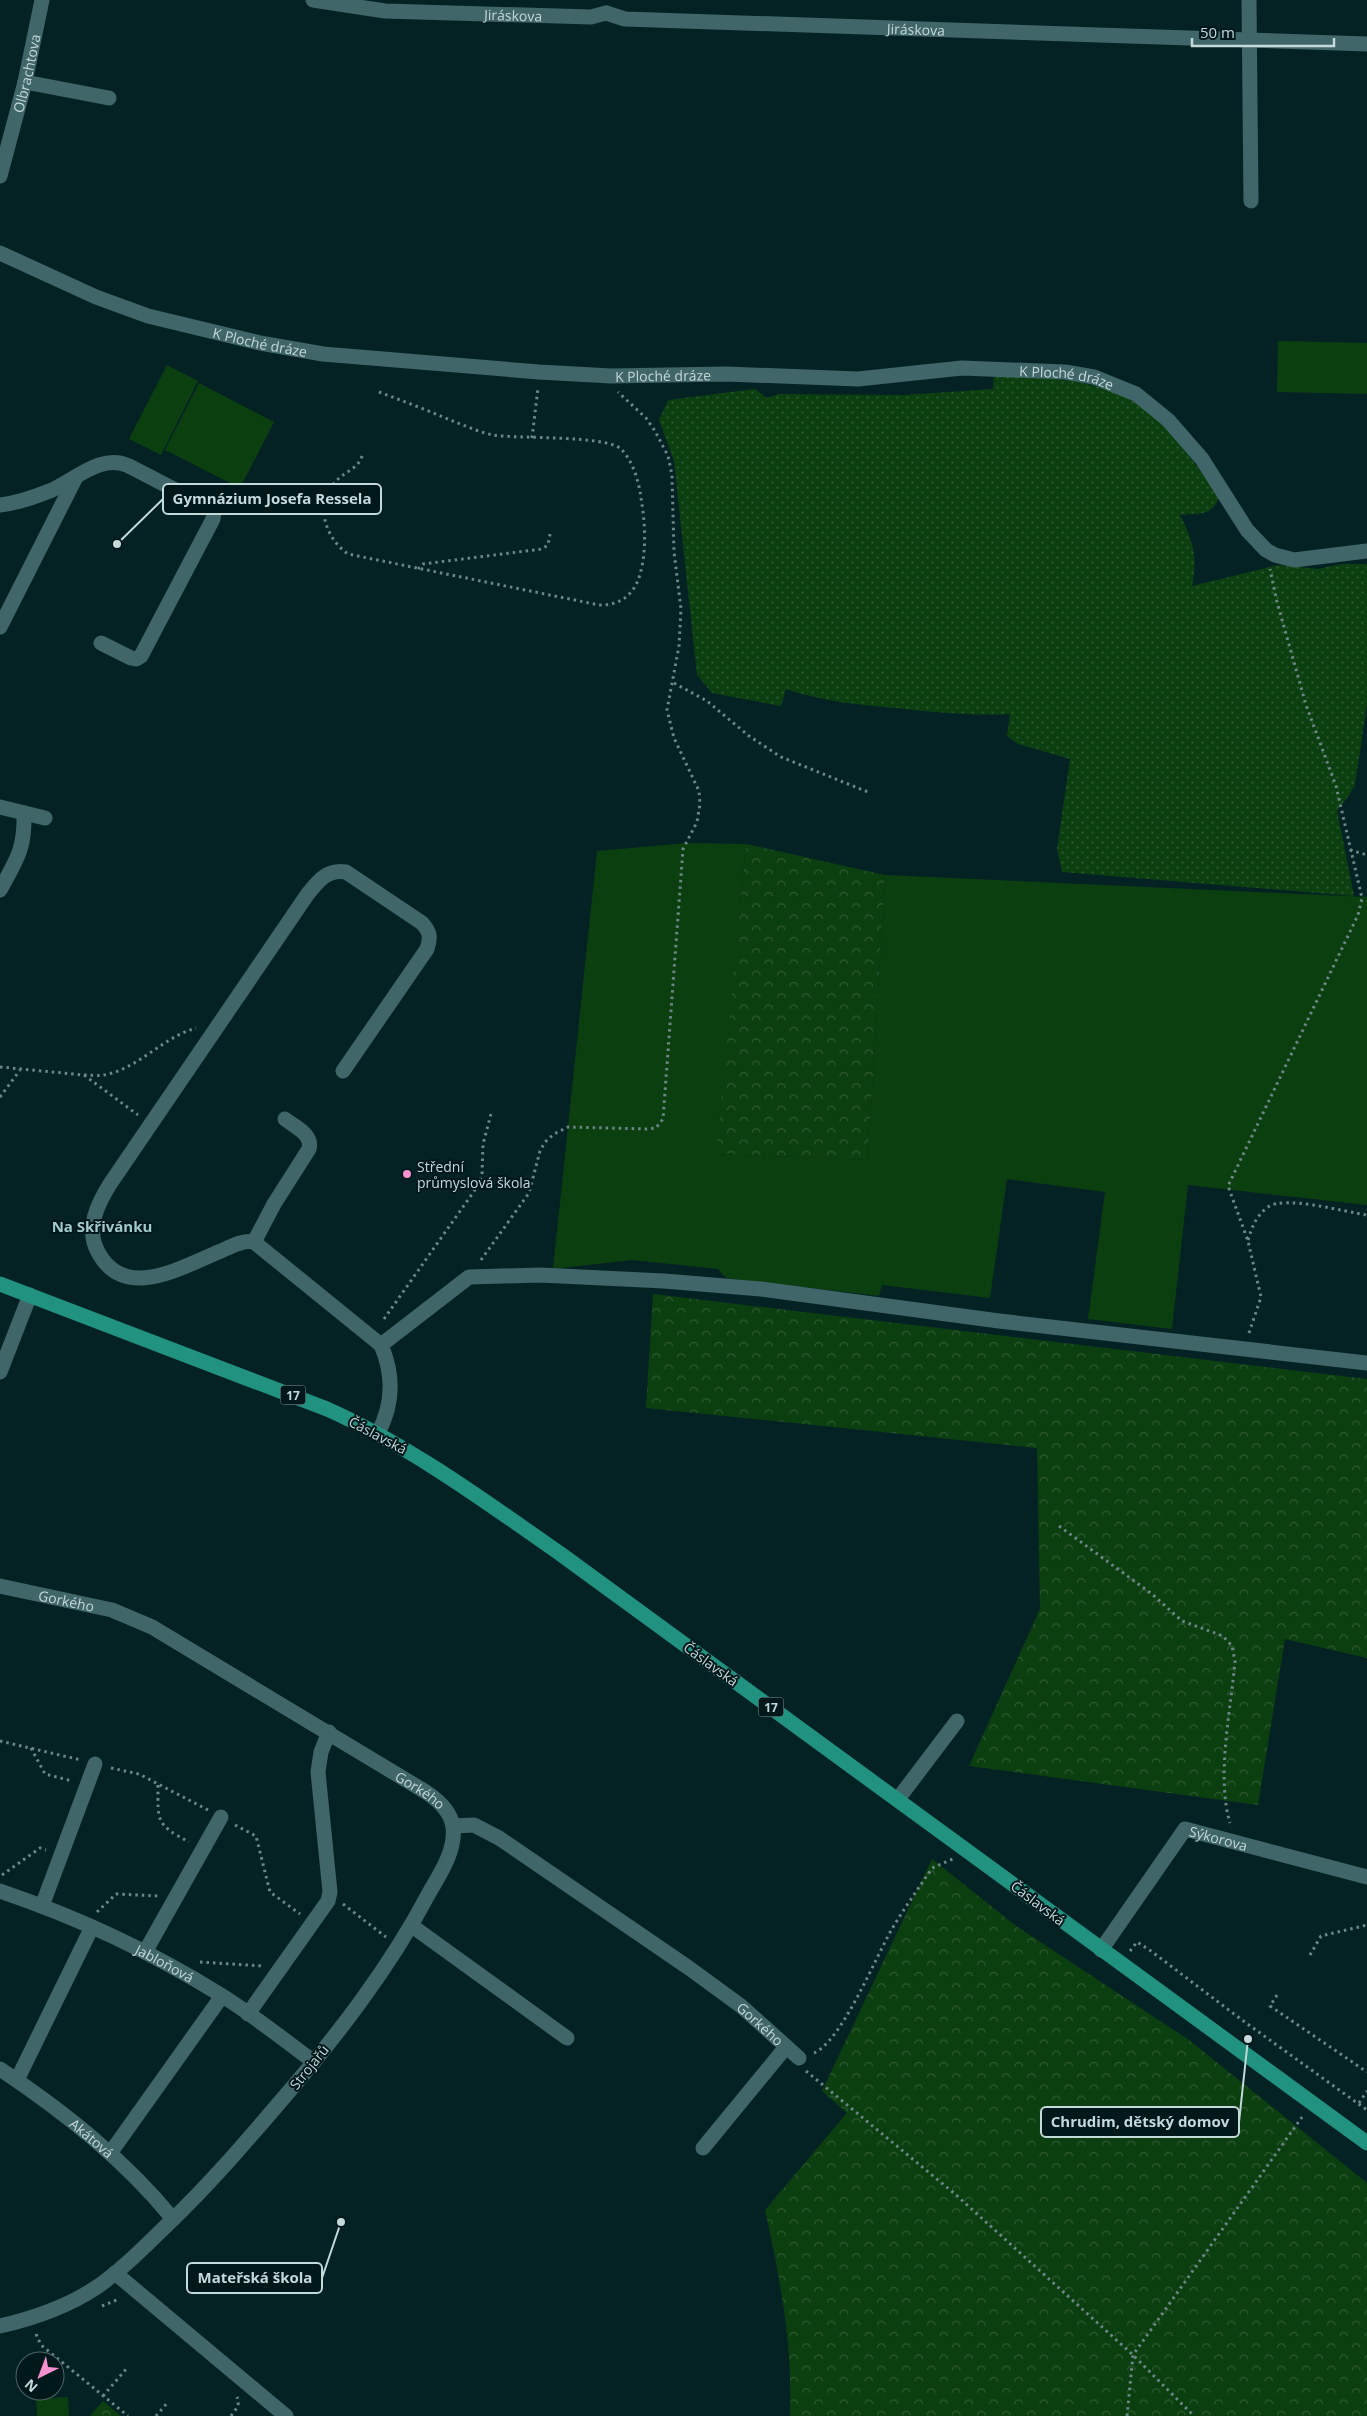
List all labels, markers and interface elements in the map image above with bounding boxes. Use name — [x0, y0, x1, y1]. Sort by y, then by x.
street label: Jiráskova — [482, 4, 542, 25]
scale bar — [1192, 15, 1334, 47]
street label: Jiráskova — [885, 18, 945, 39]
text: 50 m — [1200, 22, 1235, 42]
street label: Olbrachtova — [8, 32, 44, 115]
street label: K Ploché dráze — [211, 322, 309, 361]
street label: K Ploché dráze — [1019, 361, 1117, 394]
street label: K Ploché dráze — [615, 365, 711, 385]
callout: Gymnázium Josefa Ressela — [163, 484, 381, 514]
text: Gymnázium Josefa Ressela — [173, 488, 371, 508]
place label: Střední průmyslová škola — [417, 1157, 531, 1192]
marker: Střední průmyslová škola — [401, 1168, 413, 1180]
district label: Na Skřivánku — [52, 1216, 152, 1236]
road number: 17 — [280, 1386, 306, 1404]
street label: Čáslavská — [346, 1412, 410, 1458]
street label: Gorkého — [37, 1585, 96, 1615]
street label: Čáslavská — [680, 1638, 742, 1690]
road number: 17 — [758, 1698, 784, 1716]
street label: Gorkého — [392, 1766, 450, 1813]
street label: Sýkorova — [1187, 1821, 1250, 1855]
street label: Čáslavská — [1007, 1876, 1069, 1930]
street label: Jabloňová — [131, 1938, 198, 1986]
street label: Gorkého — [733, 1998, 788, 2049]
street label: Strojařů — [285, 2041, 333, 2093]
callout: Chrudim, dětský domov — [1041, 2107, 1239, 2137]
text: Chrudim, dětský domov — [1051, 2111, 1230, 2131]
street label: Akátová — [66, 2114, 118, 2162]
callout: Mateřská škola — [187, 2263, 322, 2293]
text: Mateřská škola — [198, 2267, 312, 2287]
north arrow — [15, 2351, 65, 2401]
text: N — [20, 2375, 42, 2397]

